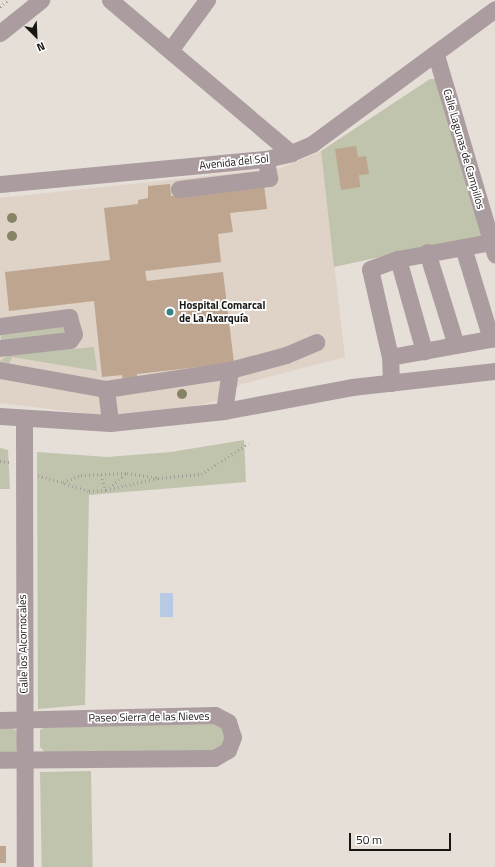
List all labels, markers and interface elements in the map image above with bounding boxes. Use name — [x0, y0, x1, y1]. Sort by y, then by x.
north arrow — [16, 16, 56, 56]
text: N — [34, 38, 48, 56]
street label: Calle Lagunas de Campillos — [441, 87, 487, 211]
street label: Avenida del Sol — [199, 152, 269, 172]
place label: Hospital Comarcal de La Axarquía — [179, 299, 265, 325]
marker: Hospital Comarcal de La Axarquía — [164, 306, 176, 318]
street label: Calle los Alcornocales — [16, 594, 30, 694]
street label: Paseo Sierra de las Nieves — [88, 709, 210, 725]
scale bar — [351, 825, 453, 851]
text: 50 m — [356, 830, 382, 849]

